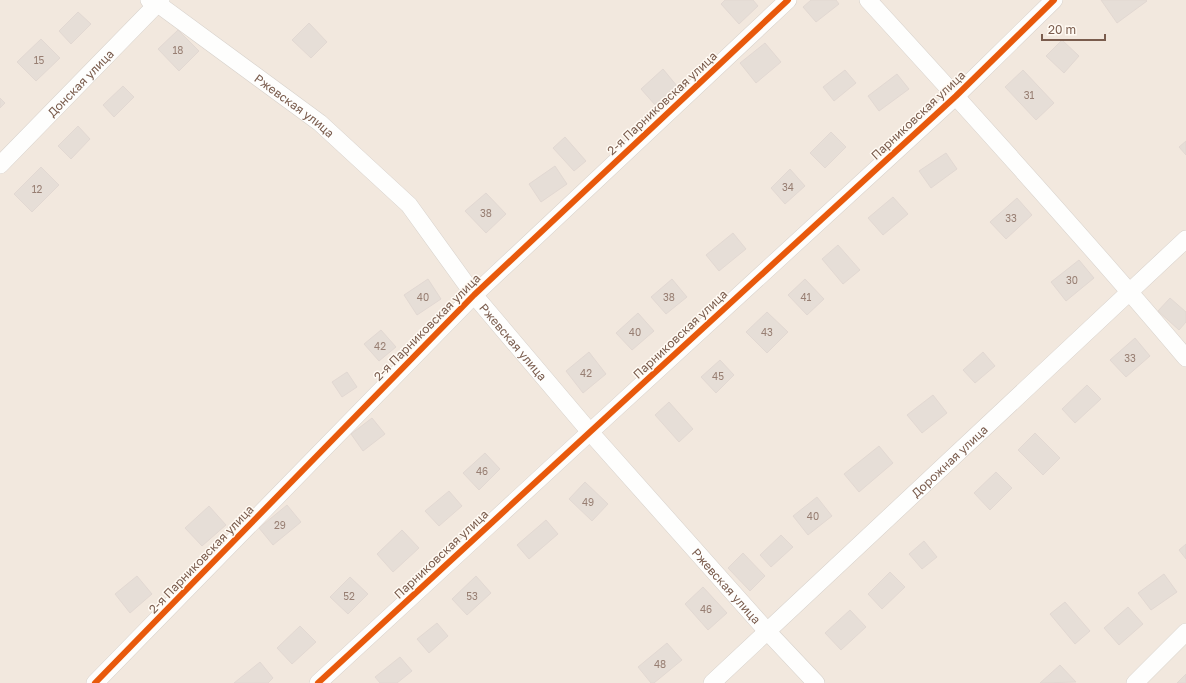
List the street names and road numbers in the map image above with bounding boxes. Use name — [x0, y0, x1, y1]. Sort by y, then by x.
street label: Донская улица — [44, 46, 117, 120]
street label: 2-я Парниковская улица — [604, 48, 720, 158]
street label: Парниковская улица — [868, 67, 968, 163]
street label: Ржевская улица — [252, 70, 338, 140]
street label: 2-я Парниковская улица — [370, 270, 484, 384]
street label: Парниковская улица — [630, 286, 730, 382]
street label: Ржевская улица — [477, 300, 550, 383]
street label: Дорожная улица — [908, 422, 990, 500]
street label: 2-я Парниковская улица — [145, 502, 257, 616]
street label: Парниковская улица — [391, 506, 491, 602]
street label: Ржевская улица — [689, 545, 764, 627]

